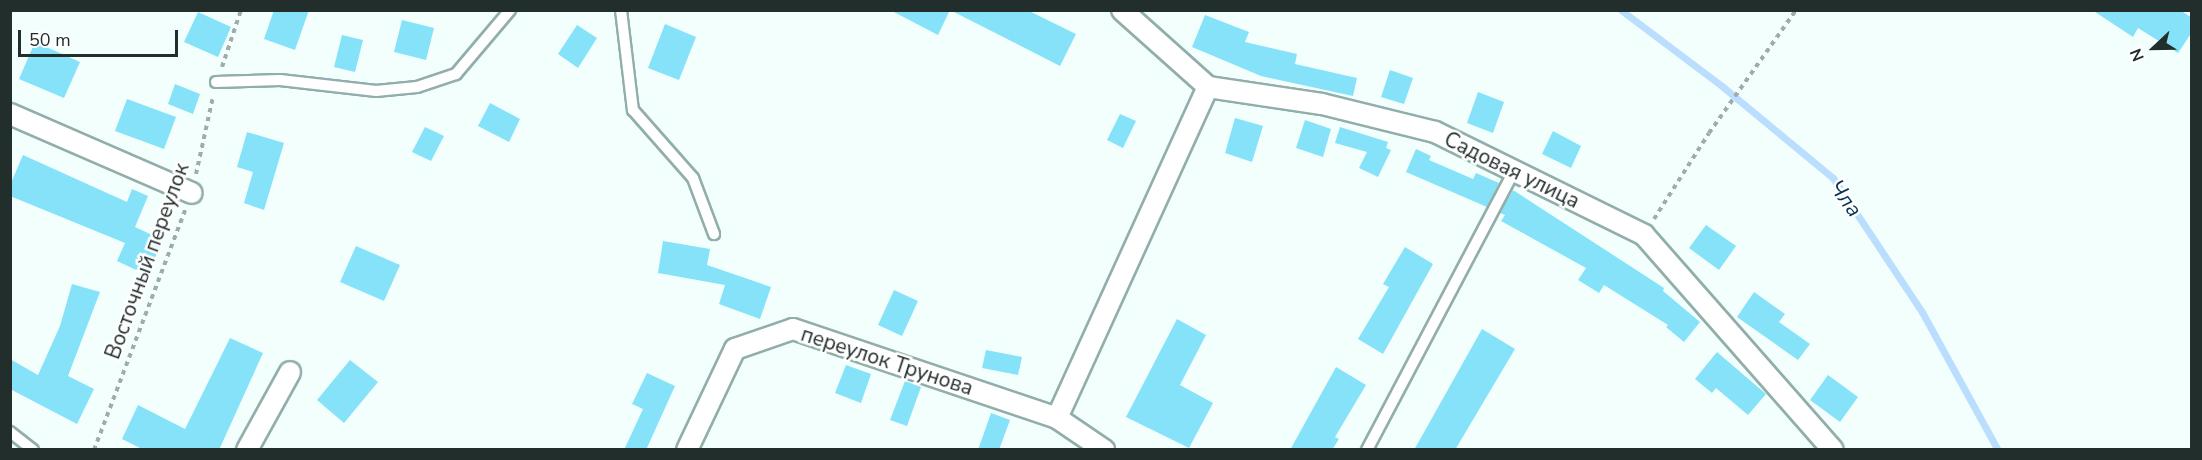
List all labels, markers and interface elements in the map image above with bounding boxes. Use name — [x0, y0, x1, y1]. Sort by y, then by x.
scale bar — [21, 18, 182, 56]
north arrow — [2124, 18, 2184, 78]
text: 50 m — [29, 28, 71, 52]
text: N — [2125, 45, 2150, 64]
street label: Садовая улица — [1440, 126, 1584, 214]
street label: Восточный переулок — [100, 160, 194, 362]
water label: Чла — [1823, 175, 1867, 223]
street label: переулок Трунова — [798, 321, 976, 401]

